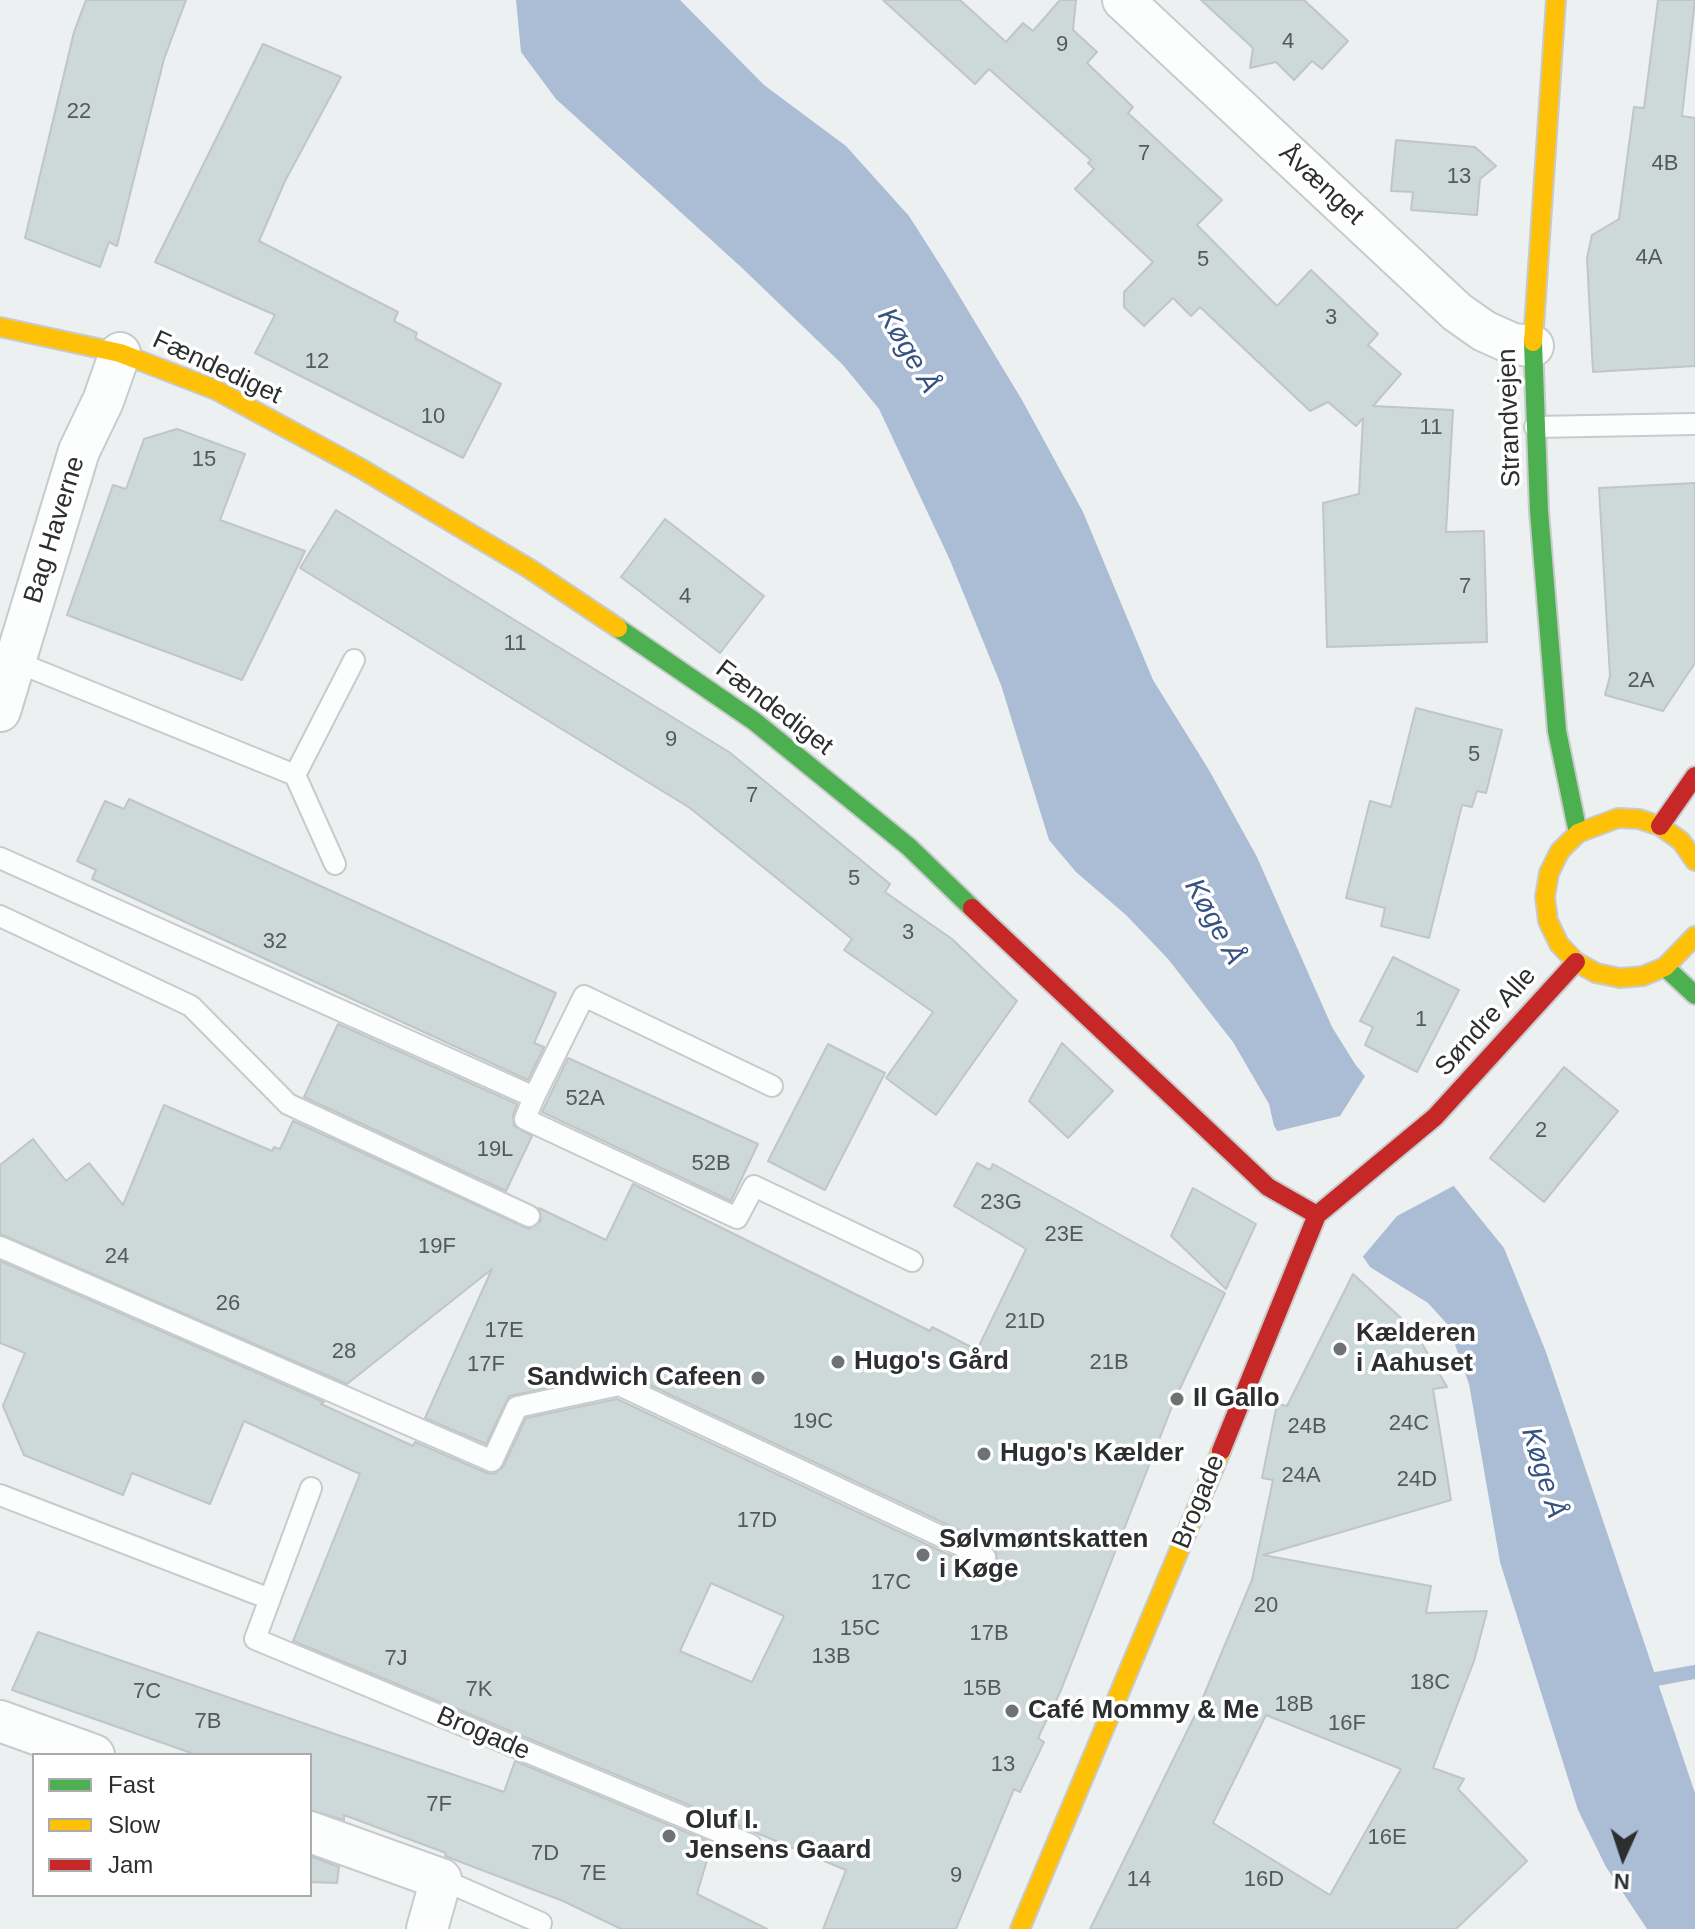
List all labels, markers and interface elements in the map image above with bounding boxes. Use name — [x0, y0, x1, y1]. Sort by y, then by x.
house number: 4 — [1282, 29, 1294, 55]
house number: 9 — [1056, 32, 1068, 58]
house number: 22 — [67, 99, 91, 125]
street label: Åvænget — [1272, 138, 1370, 232]
house number: 7 — [1138, 141, 1150, 167]
house number: 4B — [1652, 151, 1678, 177]
house number: 13 — [1447, 164, 1471, 190]
house number: 4A — [1636, 245, 1662, 271]
house number: 5 — [1197, 247, 1209, 273]
water label: Køge Å — [870, 302, 946, 400]
house number: 3 — [1325, 305, 1337, 331]
street label: Fændediget — [148, 325, 286, 411]
street label: Strandvejen — [1492, 348, 1528, 488]
house number: 12 — [305, 349, 329, 375]
house number: 10 — [421, 404, 445, 430]
house number: 11 — [1420, 415, 1442, 441]
house number: 15 — [192, 447, 216, 473]
street label: Bag Haverne — [18, 453, 92, 607]
house number: 7 — [1459, 574, 1471, 600]
house number: 4 — [679, 584, 691, 610]
house number: 11 — [504, 631, 526, 657]
street label: Fændediget — [709, 654, 839, 762]
house number: 2A — [1628, 668, 1654, 694]
house number: 9 — [665, 727, 677, 753]
house number: 5 — [1468, 742, 1480, 768]
house number: 7 — [746, 783, 758, 809]
house number: 5 — [848, 866, 860, 892]
water label: Køge Å — [1177, 873, 1251, 971]
house number: 3 — [902, 920, 914, 946]
house number: 32 — [263, 929, 287, 955]
street label: Søndre Alle — [1429, 961, 1543, 1083]
house number: 1 — [1415, 1007, 1427, 1033]
house number: 52A — [565, 1086, 605, 1112]
house number: 2 — [1535, 1118, 1547, 1144]
house number: 19L — [477, 1137, 513, 1163]
house number: 52B — [691, 1151, 731, 1177]
house number: 23G — [980, 1190, 1022, 1216]
house number: 23E — [1044, 1222, 1084, 1248]
house number: 19F — [418, 1234, 456, 1260]
house number: 24 — [105, 1244, 129, 1270]
house number: 26 — [216, 1291, 240, 1317]
house number: 21D — [1005, 1309, 1045, 1335]
house number: 17E — [484, 1318, 524, 1344]
place label: Kælderen i Aahuset — [1356, 1318, 1476, 1380]
house number: 28 — [332, 1339, 356, 1365]
marker: Kælderen i Aahuset — [1331, 1340, 1349, 1358]
place label: Hugo's Gård — [854, 1346, 1009, 1378]
house number: 21B — [1089, 1350, 1129, 1376]
house number: 17F — [467, 1352, 505, 1378]
marker: Hugo's Gård — [829, 1353, 847, 1371]
place label: Sandwich Cafeen — [527, 1362, 742, 1394]
marker: Sandwich Cafeen — [749, 1369, 767, 1387]
place label: Il Gallo — [1193, 1383, 1280, 1415]
marker: Il Gallo — [1168, 1390, 1186, 1408]
house number: 19C — [793, 1409, 833, 1435]
house number: 24C — [1389, 1411, 1429, 1437]
house number: 24B — [1287, 1414, 1327, 1440]
water label: Køge Å — [1513, 1423, 1573, 1523]
place label: Hugo's Kælder — [1000, 1438, 1184, 1470]
marker: Hugo's Kælder — [975, 1445, 993, 1463]
street label: Brogade — [1166, 1451, 1232, 1553]
house number: 24A — [1281, 1463, 1321, 1489]
house number: 24D — [1397, 1467, 1437, 1493]
house number: 17D — [737, 1508, 777, 1534]
place label: Sølvmøntskatten i Køge — [939, 1524, 1148, 1586]
marker: Sølvmøntskatten i Køge — [914, 1546, 932, 1564]
house number: 17C — [871, 1570, 911, 1596]
house number: 20 — [1254, 1593, 1278, 1619]
house number: 15C — [840, 1616, 880, 1642]
house number: 17B — [969, 1621, 1009, 1647]
house number: 13B — [811, 1644, 851, 1670]
house number: 7J — [384, 1646, 408, 1672]
house number: 18C — [1410, 1670, 1450, 1696]
house number: 15B — [962, 1676, 1002, 1702]
house number: 7K — [466, 1677, 492, 1703]
house number: 7C — [133, 1679, 161, 1705]
house number: 18B — [1274, 1692, 1314, 1718]
place label: Café Mommy & Me — [1028, 1695, 1259, 1727]
street label: Brogade — [432, 1700, 534, 1768]
marker: Café Mommy & Me — [1003, 1702, 1021, 1720]
house number: 7B — [195, 1709, 221, 1735]
house number: 16F — [1328, 1711, 1366, 1737]
house number: 13 — [991, 1752, 1015, 1778]
legend — [32, 1753, 312, 1897]
text: Fast — [108, 1771, 155, 1798]
house number: 7F — [426, 1792, 452, 1818]
place label: Oluf I. Jensens Gaard — [685, 1805, 871, 1866]
text: Slow — [108, 1811, 160, 1838]
north arrow — [1583, 1817, 1663, 1897]
house number: 16E — [1367, 1825, 1407, 1851]
marker: Oluf I. Jensens Gaard — [660, 1827, 678, 1845]
house number: 7D — [531, 1841, 559, 1867]
text: Jam — [108, 1851, 153, 1878]
house number: 7E — [580, 1861, 606, 1887]
house number: 9 — [950, 1863, 962, 1889]
house number: 14 — [1127, 1867, 1151, 1893]
house number: 16D — [1244, 1867, 1284, 1893]
text: N — [1613, 1869, 1630, 1894]

